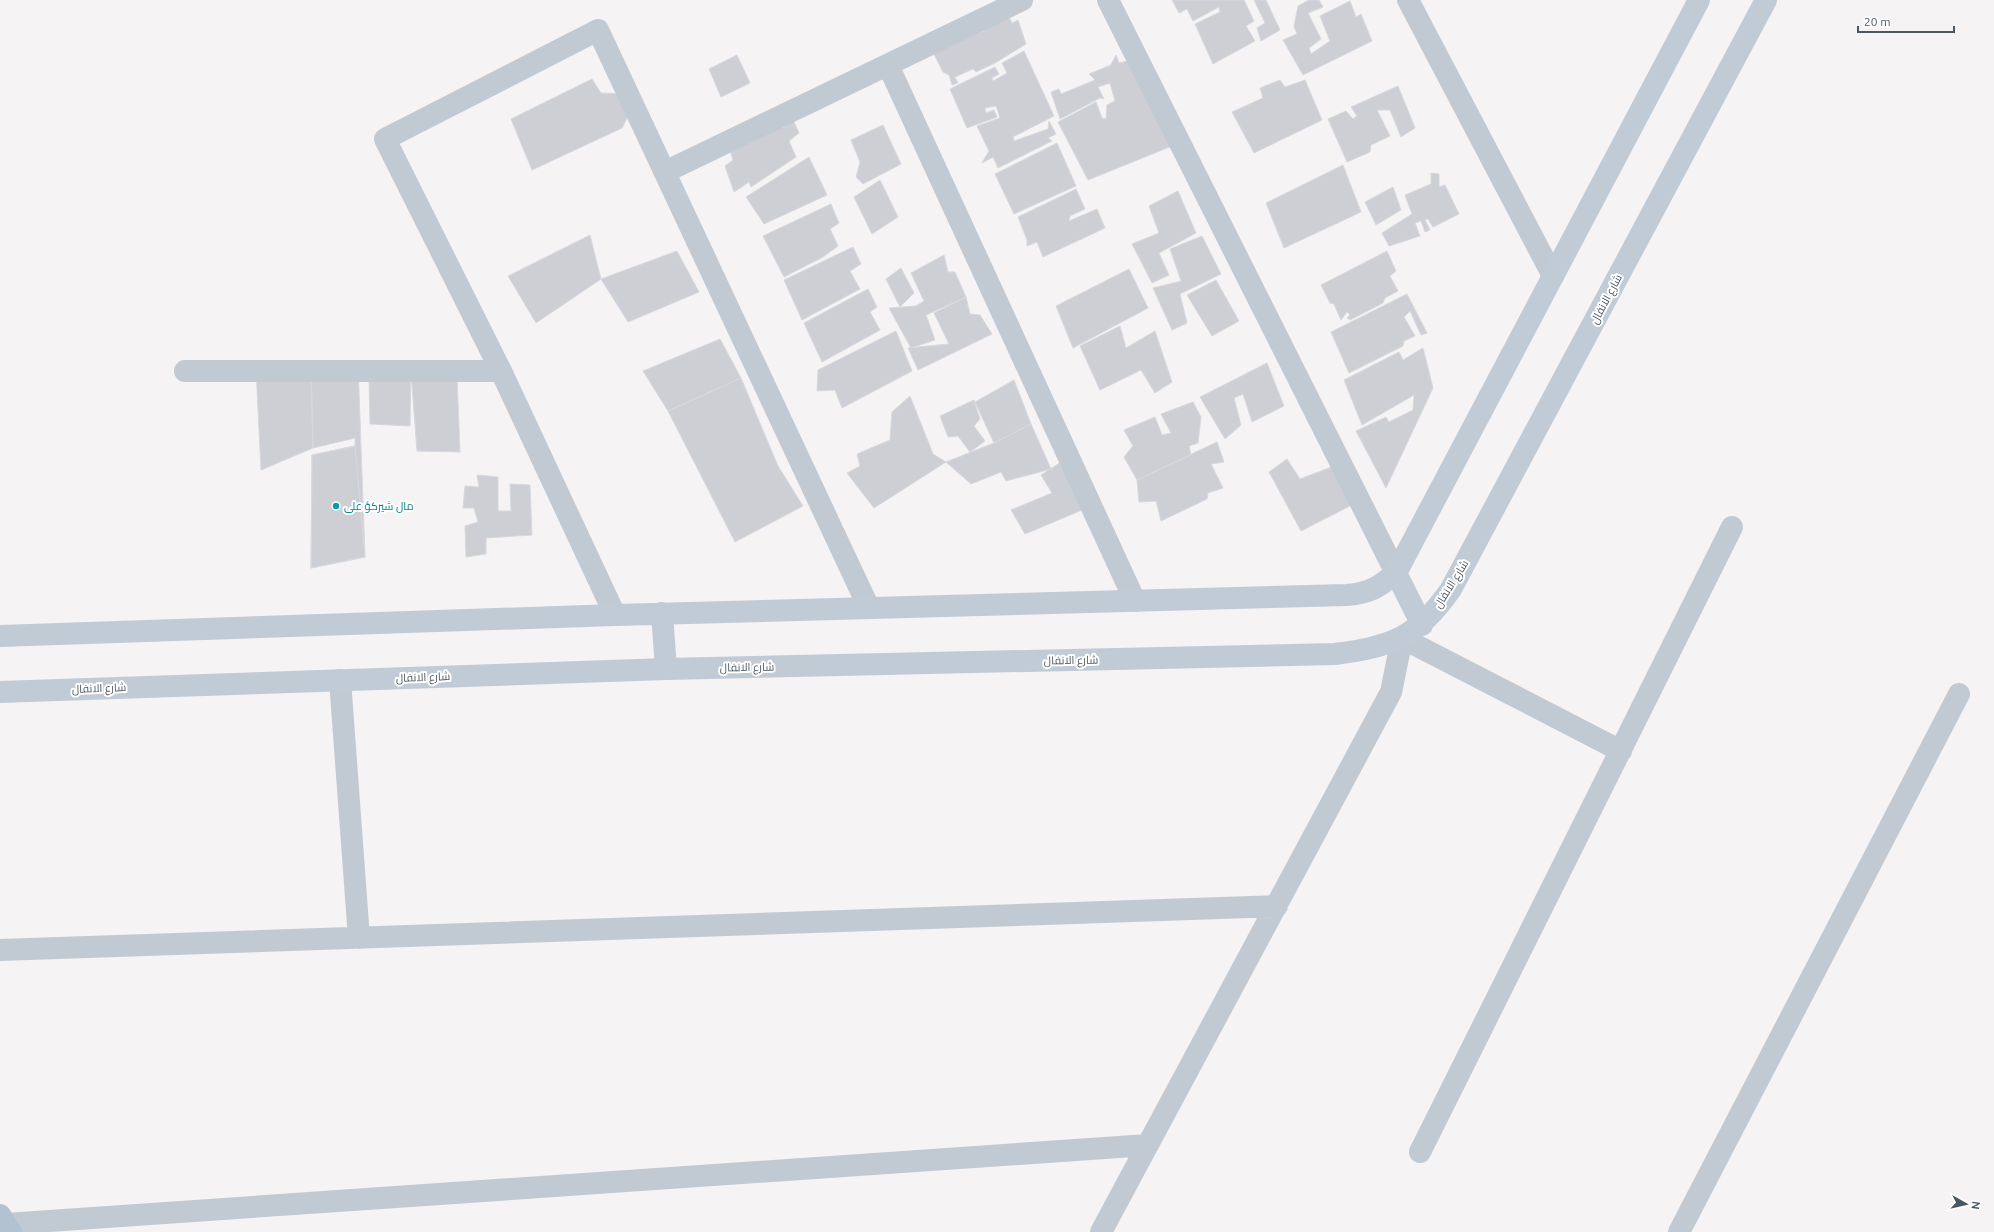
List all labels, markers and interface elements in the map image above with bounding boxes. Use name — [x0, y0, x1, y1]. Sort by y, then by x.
scale bar — [1858, 8, 1954, 34]
text: 20 m — [1864, 15, 1891, 28]
street label: شارع الانفال — [1588, 272, 1626, 327]
place label: مال شيركؤ على — [344, 500, 414, 513]
marker: مال شيركؤ على — [331, 501, 341, 511]
street label: شارع الانفال — [1431, 558, 1472, 611]
street label: شارع الانفال — [1044, 654, 1098, 668]
street label: شارع الانفال — [720, 661, 774, 675]
street label: شارع الانفال — [396, 670, 450, 686]
street label: شارع الانفال — [72, 681, 126, 697]
north arrow — [1946, 1184, 1986, 1224]
text: N — [1969, 1200, 1982, 1210]

